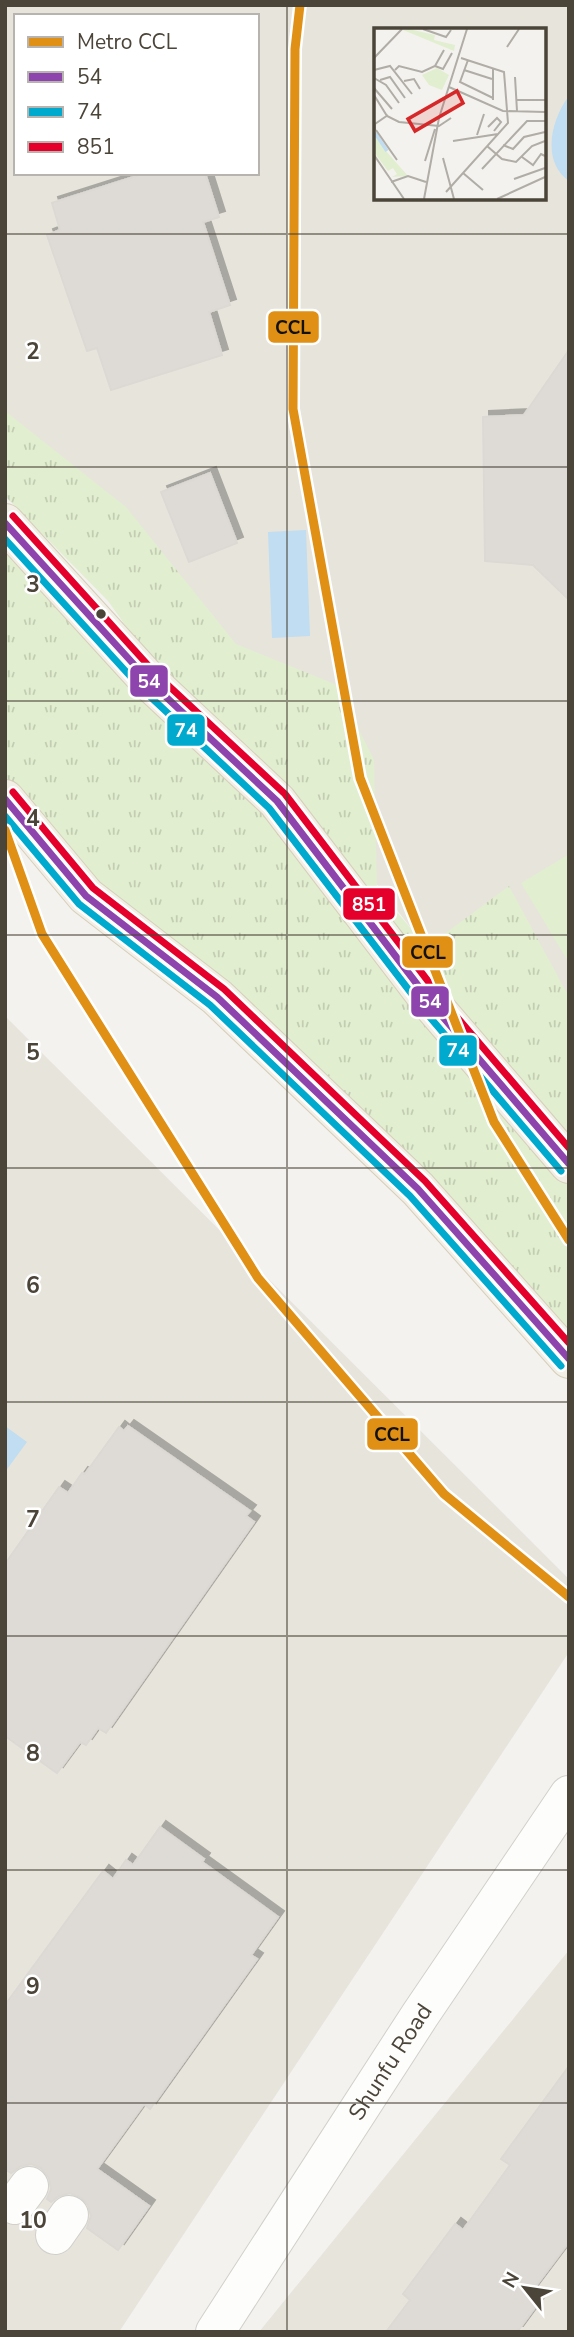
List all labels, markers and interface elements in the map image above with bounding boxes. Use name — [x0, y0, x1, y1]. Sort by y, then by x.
legend — [14, 14, 259, 175]
text: Metro CCL — [77, 28, 178, 56]
inset map — [374, 28, 546, 200]
text: 54 — [77, 63, 102, 91]
text: 74 — [77, 98, 102, 126]
text: 851 — [77, 133, 115, 161]
line badge: CCL — [267, 310, 320, 344]
text: CCL — [275, 315, 311, 341]
text: 2 — [26, 336, 40, 367]
text: 3 — [26, 569, 40, 600]
unlabelled marker — [94, 607, 108, 621]
line badge: 54 — [129, 664, 169, 698]
text: 54 — [138, 669, 160, 695]
line badge: 74 — [166, 713, 206, 747]
text: 74 — [175, 718, 197, 744]
text: 4 — [26, 803, 40, 834]
line badge: 851 — [342, 887, 396, 921]
text: 851 — [352, 892, 386, 918]
line badge: CCL — [401, 935, 454, 969]
text: CCL — [410, 940, 446, 966]
line badge: 54 — [410, 985, 450, 1018]
text: 54 — [419, 989, 441, 1015]
line badge: 74 — [438, 1034, 478, 1067]
text: 5 — [26, 1037, 40, 1068]
text: 74 — [447, 1038, 469, 1064]
text: 6 — [26, 1270, 40, 1301]
line badge: CCL — [366, 1417, 419, 1451]
text: CCL — [374, 1422, 410, 1448]
text: 7 — [26, 1504, 40, 1535]
text: 8 — [26, 1738, 40, 1769]
text: 9 — [26, 1971, 40, 2002]
street label: Shunfu Road — [341, 1997, 439, 2126]
text: 10 — [19, 2205, 47, 2236]
north arrow — [490, 2253, 560, 2323]
text: N — [496, 2267, 526, 2293]

